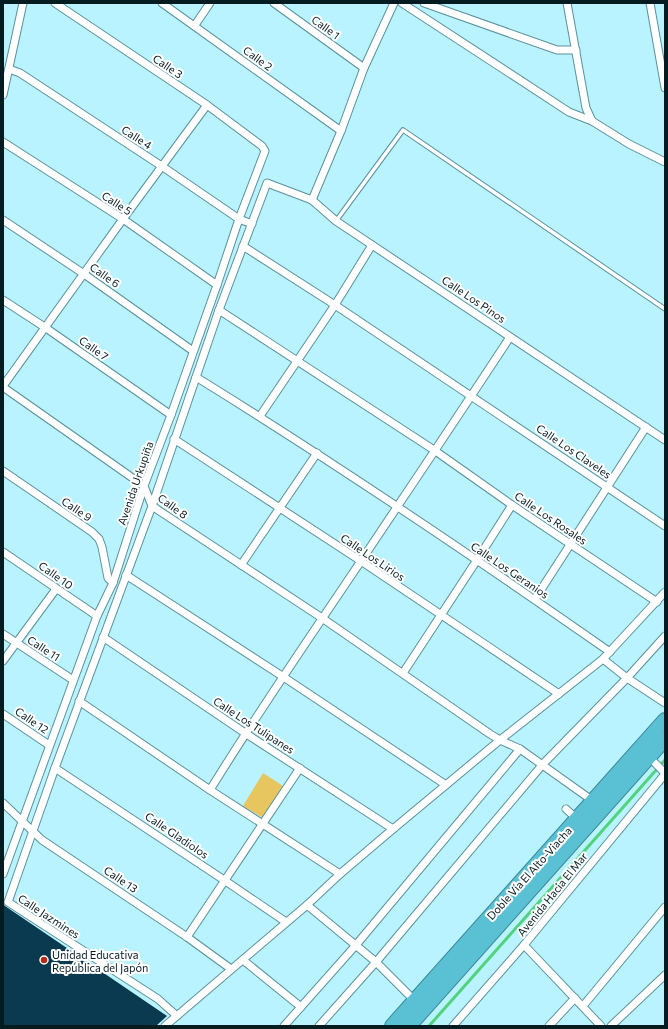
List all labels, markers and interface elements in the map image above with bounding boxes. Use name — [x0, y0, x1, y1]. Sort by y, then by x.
street label: Calle 1 — [309, 12, 343, 42]
street label: Calle 2 — [241, 43, 275, 73]
street label: Calle 3 — [151, 51, 185, 81]
street label: Calle 4 — [119, 122, 155, 152]
street label: Calle 5 — [100, 189, 134, 217]
street label: Calle 6 — [88, 260, 123, 290]
street label: Calle Los Pinos — [440, 273, 508, 325]
street label: Calle 7 — [77, 333, 111, 363]
street label: Calle Los Claveles — [534, 421, 614, 481]
street label: Avenida Urkupiña — [115, 439, 155, 527]
street label: Calle Los Rosales — [512, 489, 590, 547]
street label: Calle 8 — [156, 491, 191, 521]
street label: Calle 9 — [59, 494, 95, 524]
street label: Calle Los Lirios — [338, 531, 408, 583]
street label: Calle Los Geranios — [469, 539, 551, 601]
street label: Calle 10 — [36, 559, 76, 591]
street label: Calle 11 — [25, 633, 63, 663]
street label: Calle Los Tulipanes — [211, 694, 297, 756]
street label: Calle 12 — [13, 704, 51, 736]
street label: Calle Gladiolos — [143, 809, 211, 861]
street label: Doble Vía El Alto-Viacha — [484, 824, 574, 922]
street label: Avenida Hacia El Mar — [514, 849, 590, 938]
street label: Calle 13 — [102, 863, 140, 895]
street label: Calle Jazmines — [15, 891, 82, 942]
place label: Unidad Educativa República del Japón — [52, 948, 148, 975]
marker: Unidad Educativa República del Japón — [39, 955, 49, 965]

